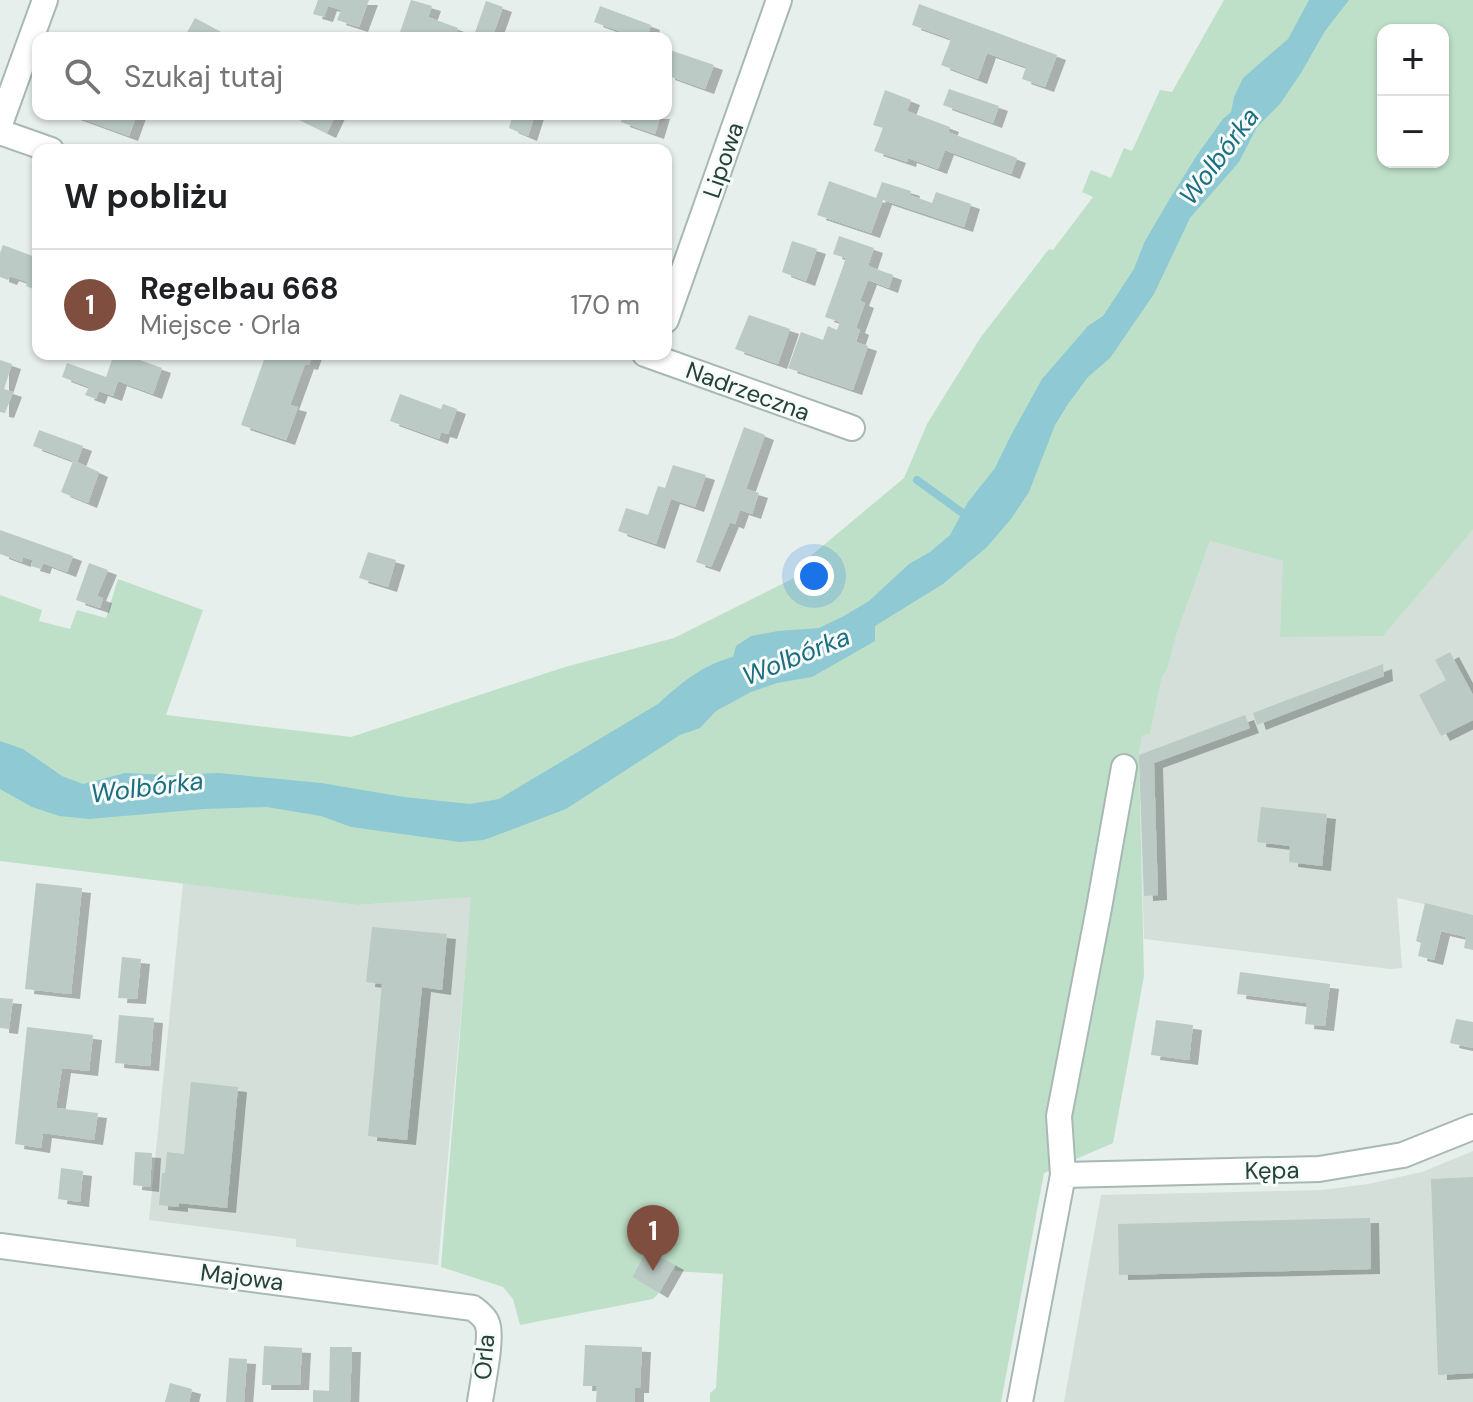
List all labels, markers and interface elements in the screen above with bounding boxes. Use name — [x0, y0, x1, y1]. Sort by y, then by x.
map controls — [1377, 24, 1449, 168]
button: + — [1377, 24, 1449, 96]
search box — [32, 32, 672, 120]
icon: search — [60, 54, 104, 98]
text: Szukaj tutaj — [124, 57, 283, 96]
button: − — [1377, 96, 1449, 168]
water label: Wolbórka — [1171, 100, 1267, 212]
street label: Lipowa — [696, 118, 750, 202]
text: W pobliżu — [64, 174, 228, 219]
text: Regelbau 668 — [140, 269, 339, 308]
text: 1 — [85, 288, 95, 322]
text: 170 m — [571, 288, 640, 322]
text: Miejsce · Orla — [140, 308, 301, 342]
street label: Nadrzeczna — [682, 354, 814, 428]
your location — [794, 556, 834, 596]
water label: Wolbórka — [737, 619, 855, 693]
water label: Wolbórka — [89, 763, 205, 811]
street label: Kępa — [1244, 1154, 1300, 1186]
pin: 1 — [627, 1205, 679, 1271]
street label: Majowa — [199, 1257, 285, 1297]
street label: Orla — [467, 1333, 501, 1381]

